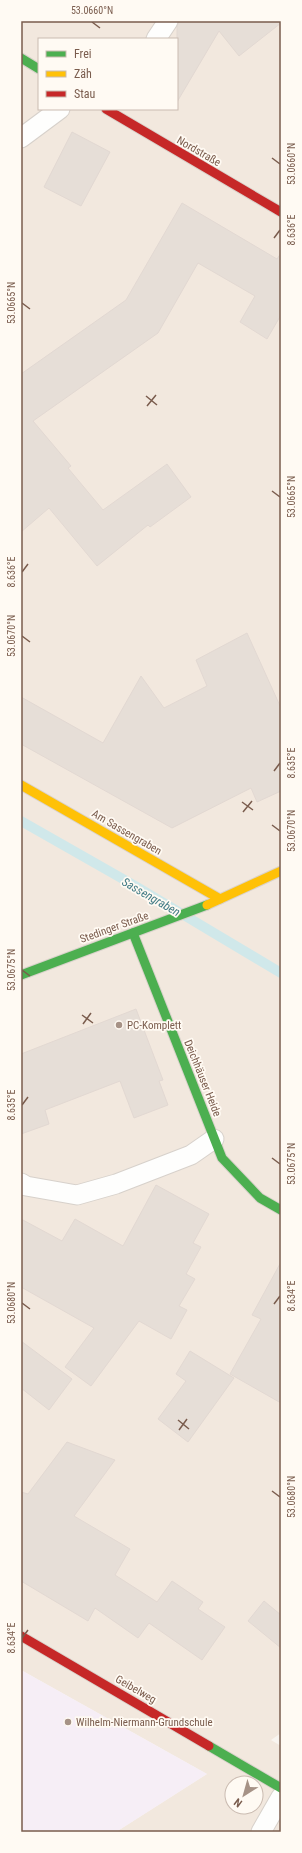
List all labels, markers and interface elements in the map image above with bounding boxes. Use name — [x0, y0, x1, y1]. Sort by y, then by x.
text: 53.0660°N — [71, 5, 113, 16]
legend — [38, 38, 178, 110]
text: Frei — [74, 47, 92, 61]
text: Zäh — [74, 67, 92, 81]
text: Stau — [74, 87, 96, 101]
street label: Nordstraße — [174, 134, 223, 169]
text: 53.0660°N — [286, 143, 297, 185]
text: 8.636°E — [286, 214, 297, 246]
text: 53.0665°N — [6, 282, 17, 324]
text: 53.0665°N — [286, 476, 297, 518]
text: 8.636°E — [6, 556, 17, 588]
text: 53.0670°N — [6, 615, 17, 657]
text: 8.635°E — [286, 747, 297, 779]
street label: Am Sassengraben — [90, 807, 164, 858]
text: 53.0670°N — [286, 810, 297, 852]
water label: Sassengraben — [119, 875, 183, 919]
street label: Stedinger Straße — [78, 909, 150, 946]
text: 53.0675°N — [6, 949, 17, 991]
place label: PC-Komplett — [127, 1019, 181, 1032]
marker: PC-Komplett — [114, 1020, 124, 1030]
street label: Deichhäuser Heide — [181, 1038, 224, 1118]
text: 8.635°E — [6, 1089, 17, 1121]
text: 53.0675°N — [286, 1143, 297, 1185]
text: 8.634°E — [286, 1280, 297, 1312]
text: 53.0680°N — [6, 1282, 17, 1324]
text: 53.0680°N — [286, 1476, 297, 1518]
text: 8.634°E — [6, 1622, 17, 1654]
street label: Geibelweg — [113, 1673, 158, 1706]
place label: Wilhelm-Niermann-Grundschule — [76, 1716, 213, 1729]
marker: Wilhelm-Niermann-Grundschule — [63, 1717, 73, 1727]
north arrow — [224, 1775, 264, 1815]
text: N — [231, 1795, 245, 1810]

